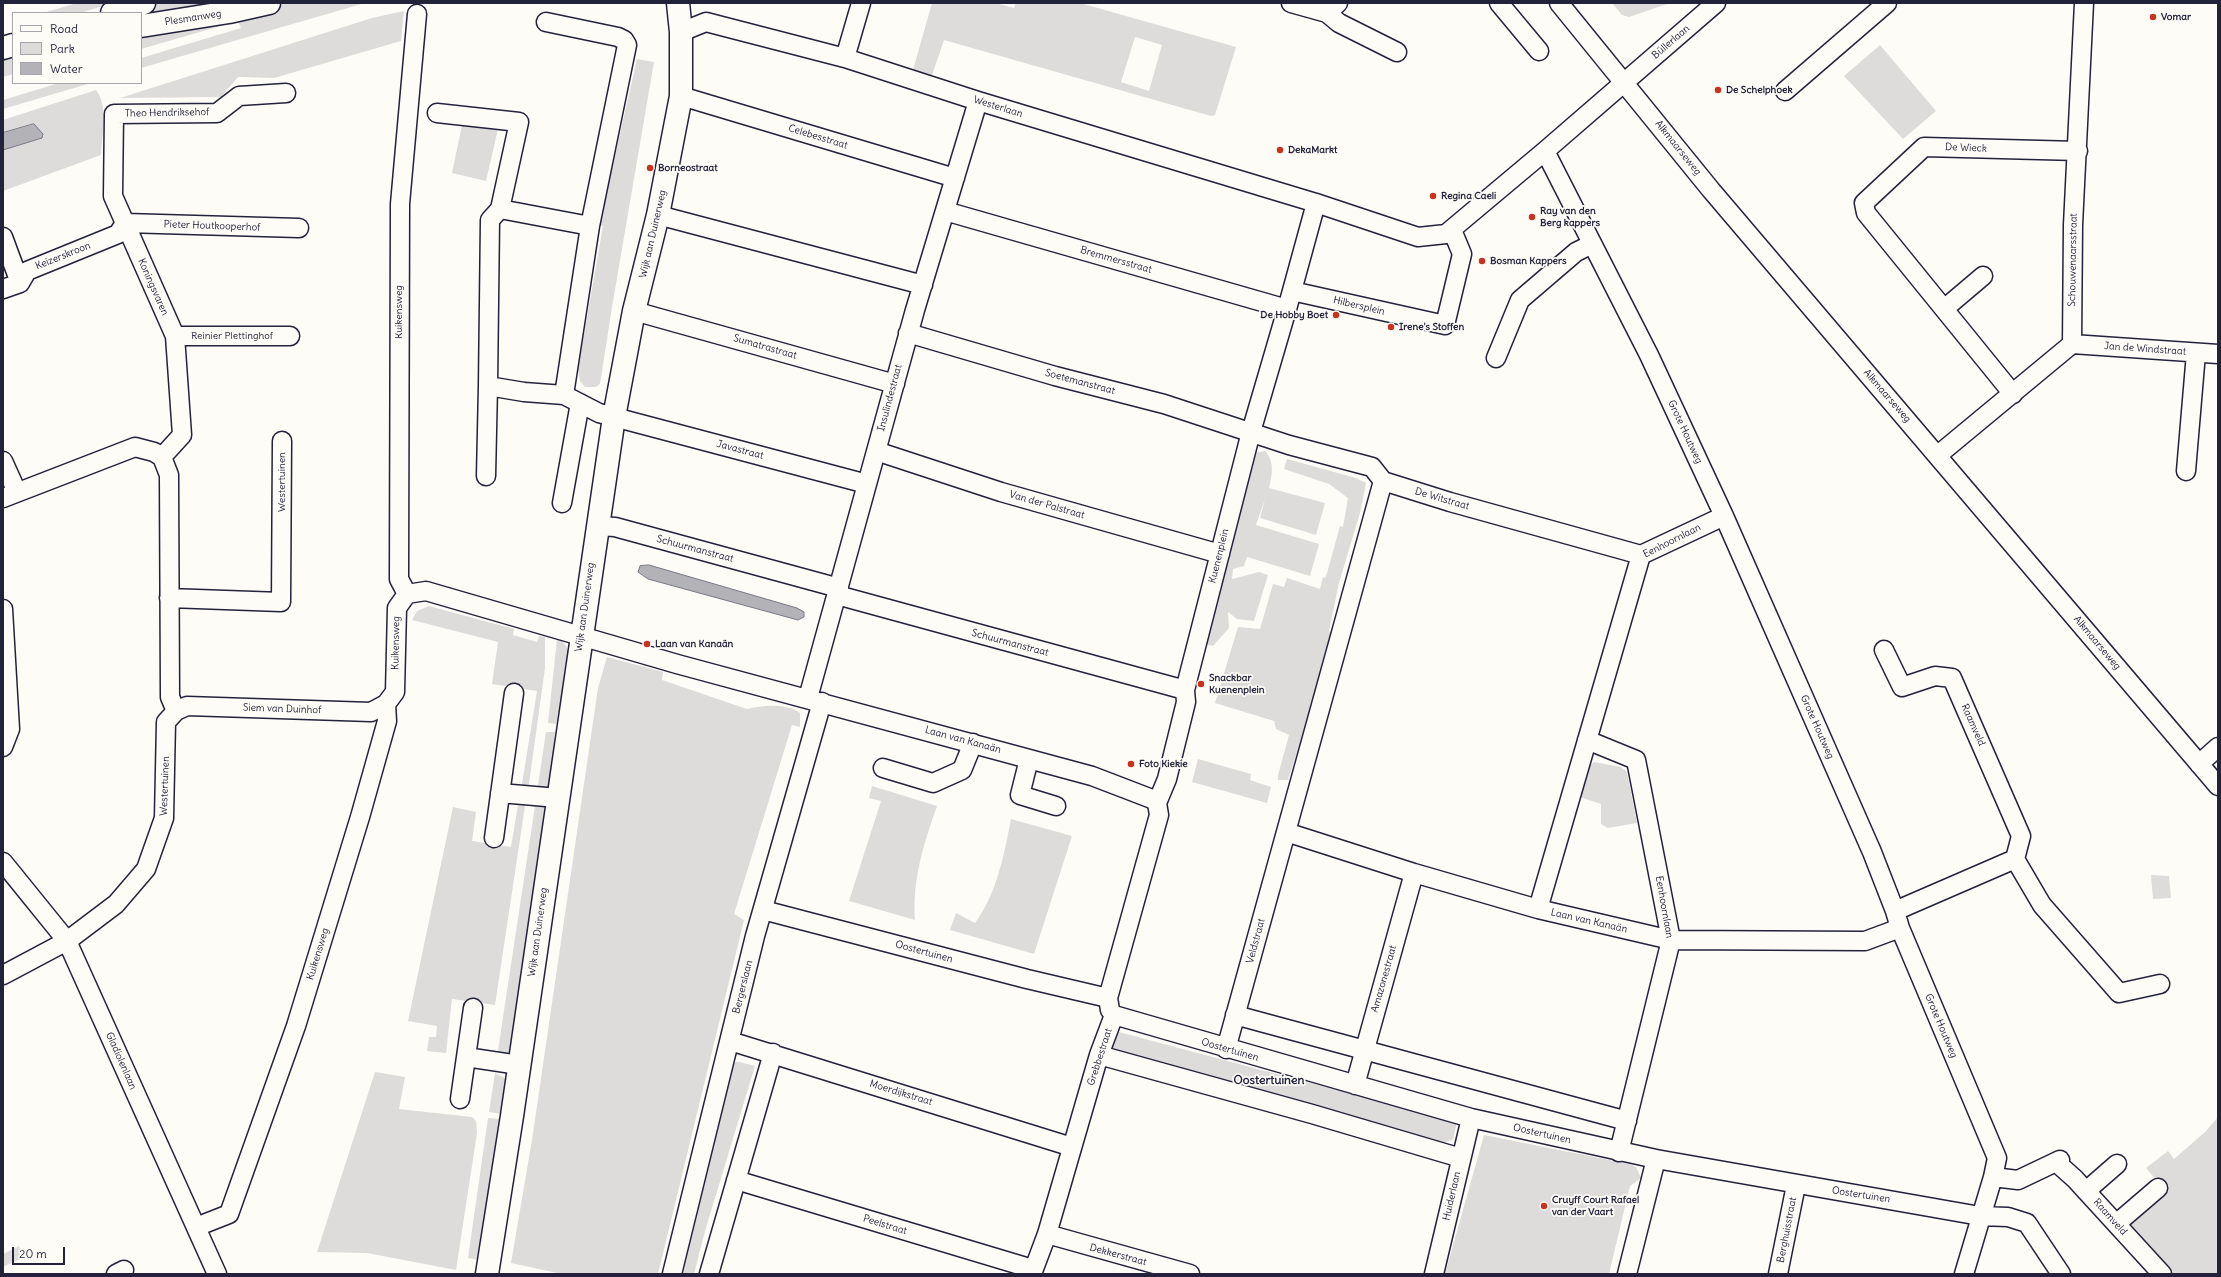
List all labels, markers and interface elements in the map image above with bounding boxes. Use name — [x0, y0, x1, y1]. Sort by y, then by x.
street label: Plesmanweg — [164, 8, 222, 28]
place label: Vomar — [2161, 11, 2191, 23]
legend — [12, 12, 142, 84]
marker: Vomar — [2148, 12, 2158, 22]
text: Road — [50, 21, 78, 36]
street label: Büllerlaan — [1650, 22, 1692, 62]
text: Park — [50, 41, 75, 56]
text: Water — [50, 61, 83, 76]
place label: De Schelphoek — [1726, 84, 1792, 96]
marker: De Schelphoek — [1713, 85, 1723, 95]
street label: Westerlaan — [972, 94, 1024, 120]
street label: Theo Hendriksehof — [125, 106, 209, 120]
street label: Alkmaarseweg — [1652, 118, 1704, 178]
street label: Celebesstraat — [787, 122, 849, 152]
street label: De Wieck — [1945, 141, 1987, 155]
place label: DekaMarkt — [1288, 144, 1337, 156]
marker: DekaMarkt — [1275, 145, 1285, 155]
place label: Borneostraat — [658, 162, 718, 174]
marker: Borneostraat — [645, 163, 655, 173]
street label: Wijk aan Duinerweg — [637, 189, 669, 279]
place label: Regina Caeli — [1441, 190, 1496, 202]
marker: Regina Caeli — [1428, 191, 1438, 201]
place label: Ray van den Berg kappers — [1540, 205, 1600, 228]
marker: Ray van den Berg kappers — [1527, 212, 1537, 222]
street label: Schouwenaarsstraat — [2066, 213, 2080, 307]
street label: Pieter Houtkooperhof — [163, 218, 261, 234]
street label: Keizerskroon — [34, 240, 92, 272]
street label: Bremmersstraat — [1079, 244, 1153, 276]
place label: Bosman Kappers — [1490, 255, 1567, 267]
marker: Bosman Kappers — [1477, 256, 1487, 266]
street label: Koningsvaren — [135, 257, 171, 317]
street label: Kuikensweg — [393, 285, 405, 339]
street label: Hilbersplein — [1332, 294, 1386, 318]
place label: De Hobby Boet — [1260, 309, 1328, 321]
marker: De Hobby Boet — [1331, 310, 1341, 320]
place label: Irene's Stoffen — [1399, 321, 1464, 333]
marker: Irene's Stoffen — [1386, 322, 1396, 332]
street label: Reinier Plettinghof — [191, 330, 273, 342]
street label: Sumatrastraat — [732, 332, 798, 362]
street label: Jan de Windstraat — [2104, 340, 2186, 358]
street label: Insulindestraat — [875, 363, 905, 433]
street label: Soetemanstraat — [1044, 367, 1116, 397]
street label: Alkmaarseweg — [1861, 367, 1913, 425]
street label: Grote Houtweg — [1665, 398, 1705, 466]
street label: Javastraat — [715, 438, 765, 462]
street label: Westertuinen — [276, 452, 288, 512]
street label: De Witstraat — [1413, 485, 1471, 513]
street label: Van der Palstraat — [1008, 489, 1086, 521]
street label: Eenhoornlaan — [1641, 521, 1703, 561]
street label: Kuenenplein — [1206, 528, 1232, 584]
street label: Schuurmanstraat — [655, 533, 735, 565]
street label: Wijk aan Duinerweg — [573, 562, 597, 652]
street label: Alkmaarseweg — [2071, 614, 2123, 672]
street label: Kuikensweg — [390, 616, 402, 670]
street label: Schuurmanstraat — [970, 627, 1050, 659]
place label: Laan van Kanaän — [655, 638, 733, 650]
marker: Laan van Kanaän — [642, 639, 652, 649]
place label: Snackbar Kuenenplein — [1209, 672, 1265, 696]
marker: Snackbar Kuenenplein — [1196, 679, 1206, 689]
street label: Grote Houtweg — [1798, 693, 1836, 761]
street label: Siem van Duinhof — [243, 702, 321, 716]
street label: Raamveld — [1958, 702, 1988, 748]
street label: Laan van Kanaän — [924, 724, 1002, 756]
street label: Westertuinen — [158, 756, 172, 816]
place label: Foto Kiekie — [1139, 758, 1188, 770]
marker: Foto Kiekie — [1126, 759, 1136, 769]
street label: Eenhoornlaan — [1653, 875, 1675, 939]
street label: Wijk aan Duinerweg — [526, 887, 550, 977]
street label: Laan van Kanaän — [1549, 906, 1629, 936]
street label: Veldstraat — [1244, 917, 1268, 965]
street label: Kuikensweg — [304, 927, 332, 981]
street label: Oostertuinen — [894, 939, 954, 965]
street label: Amazonestraat — [1369, 944, 1399, 1014]
street label: Bergerslaan — [731, 959, 755, 1015]
street label: Grote Houtweg — [1922, 992, 1960, 1060]
street label: Grebbestraat — [1085, 1027, 1115, 1087]
street label: Gladiolenlaan — [103, 1030, 139, 1092]
street label: Oostertuinen — [1200, 1036, 1260, 1064]
district label: Oostertuinen — [1234, 1074, 1304, 1088]
street label: Moerdijkstraat — [868, 1078, 934, 1108]
street label: Oostertuinen — [1512, 1122, 1572, 1146]
street label: Huiderlaan — [1441, 1170, 1463, 1222]
street label: Oostertuinen — [1831, 1184, 1891, 1206]
place label: Cruyff Court Rafael van der Vaart — [1552, 1194, 1639, 1218]
street label: Berghuisstraat — [1775, 1196, 1799, 1264]
street label: Raamveld — [2091, 1196, 2129, 1238]
marker: Cruyff Court Rafael van der Vaart — [1539, 1201, 1549, 1211]
street label: Peelstraat — [862, 1213, 908, 1237]
scale bar — [14, 1239, 67, 1265]
street label: Dekkerstraat — [1088, 1242, 1148, 1268]
text: 20 m — [19, 1246, 47, 1261]

